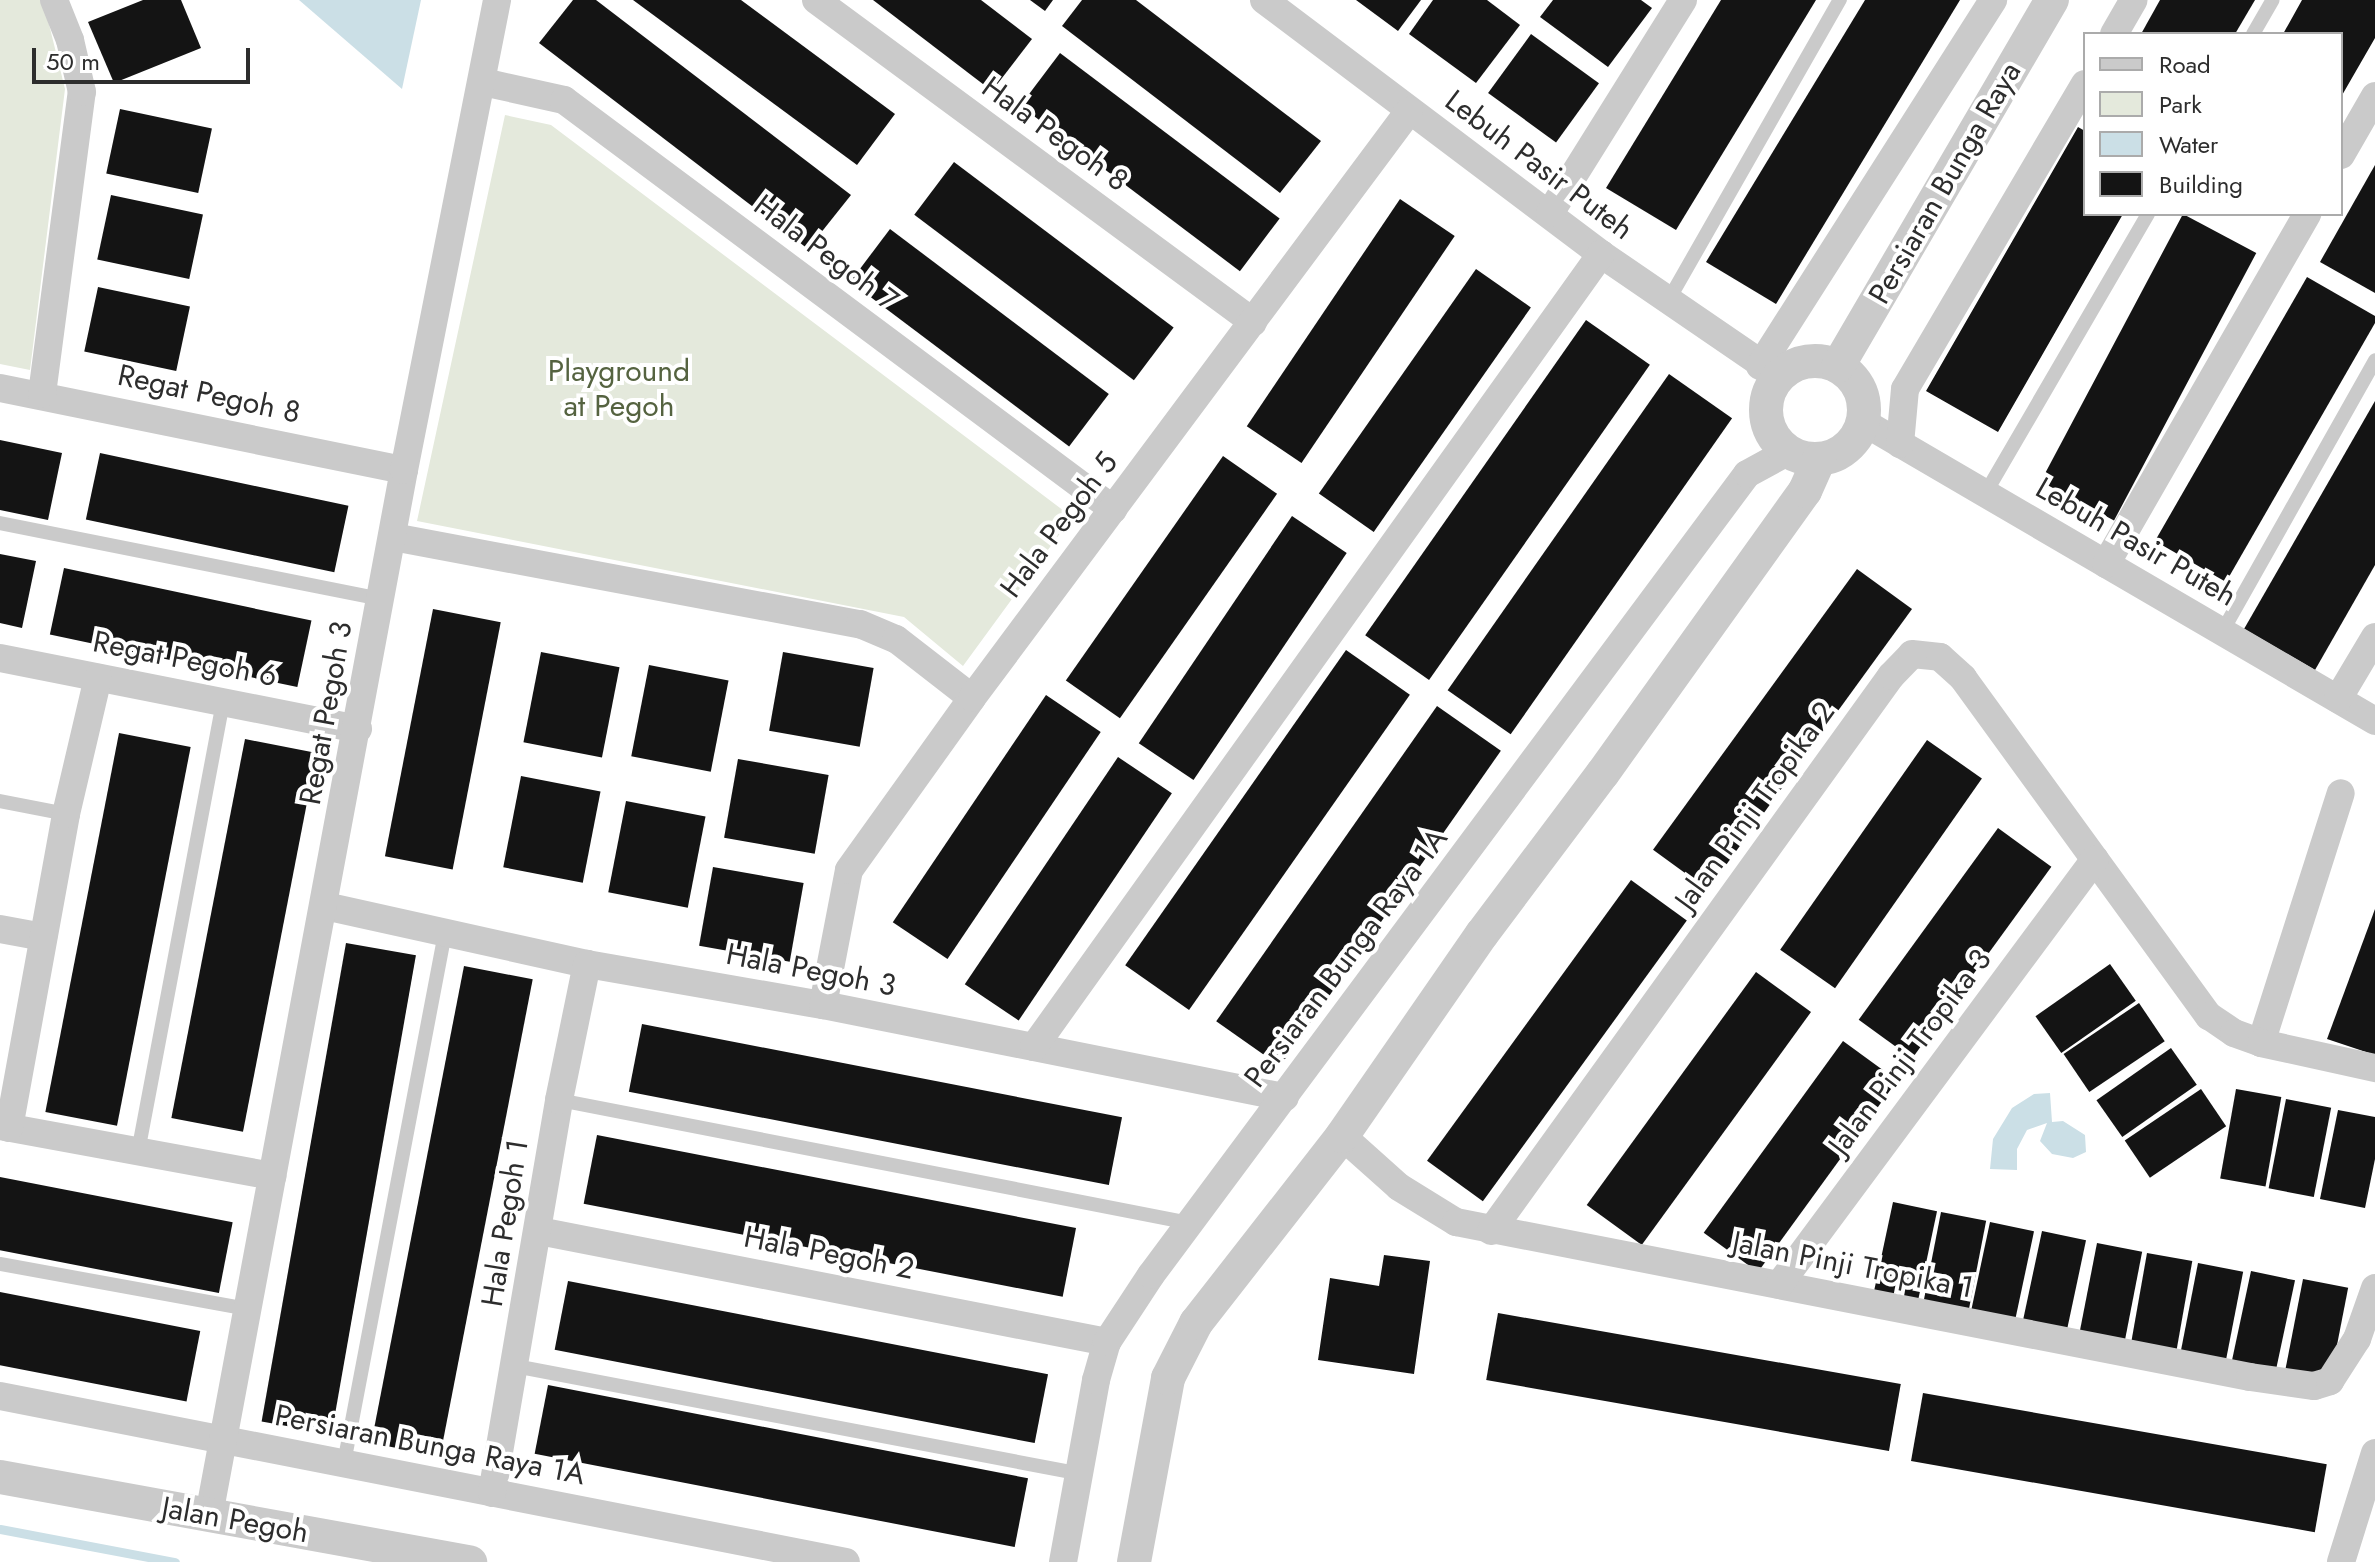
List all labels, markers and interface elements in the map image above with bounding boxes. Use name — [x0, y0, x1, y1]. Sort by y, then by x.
scale bar — [36, 32, 254, 82]
legend — [2083, 32, 2343, 216]
text: 50 m — [46, 44, 100, 79]
text: Road — [2159, 47, 2211, 82]
street label: Persiaran Bunga Raya — [1861, 56, 2029, 310]
street label: Hala Pegoh 8 — [975, 69, 1135, 199]
street label: Lebuh Pasir Puteh — [1438, 83, 1640, 247]
text: Park — [2159, 87, 2202, 122]
text: Water — [2159, 127, 2218, 162]
text: Building — [2159, 167, 2243, 202]
street label: Hala Pegoh 7 — [747, 187, 905, 319]
park label: Playground at Pegoh — [548, 353, 690, 424]
street label: Regat Pegoh 8 — [114, 357, 304, 431]
street label: Hala Pegoh 5 — [993, 445, 1125, 605]
street label: Lebuh Pasir Puteh — [2029, 470, 2243, 614]
street label: Regat Pegoh 3 — [292, 618, 360, 808]
street label: Regat Pegoh 6 — [90, 624, 280, 694]
street label: Jalan Pinji Tropika 2 — [1667, 695, 1843, 917]
street label: Persiaran Bunga Raya 1A — [1237, 821, 1455, 1095]
street label: Hala Pegoh 3 — [723, 936, 899, 1004]
street label: Jalan Pinji Tropika 3 — [1821, 942, 1999, 1162]
street label: Hala Pegoh 1 — [474, 1137, 536, 1309]
street label: Hala Pegoh 2 — [741, 1219, 917, 1287]
street label: Jalan Pinji Tropika 1 — [1729, 1224, 1977, 1306]
street label: Persiaran Bunga Raya 1A — [272, 1397, 588, 1493]
street label: Jalan Pegoh — [159, 1489, 311, 1551]

